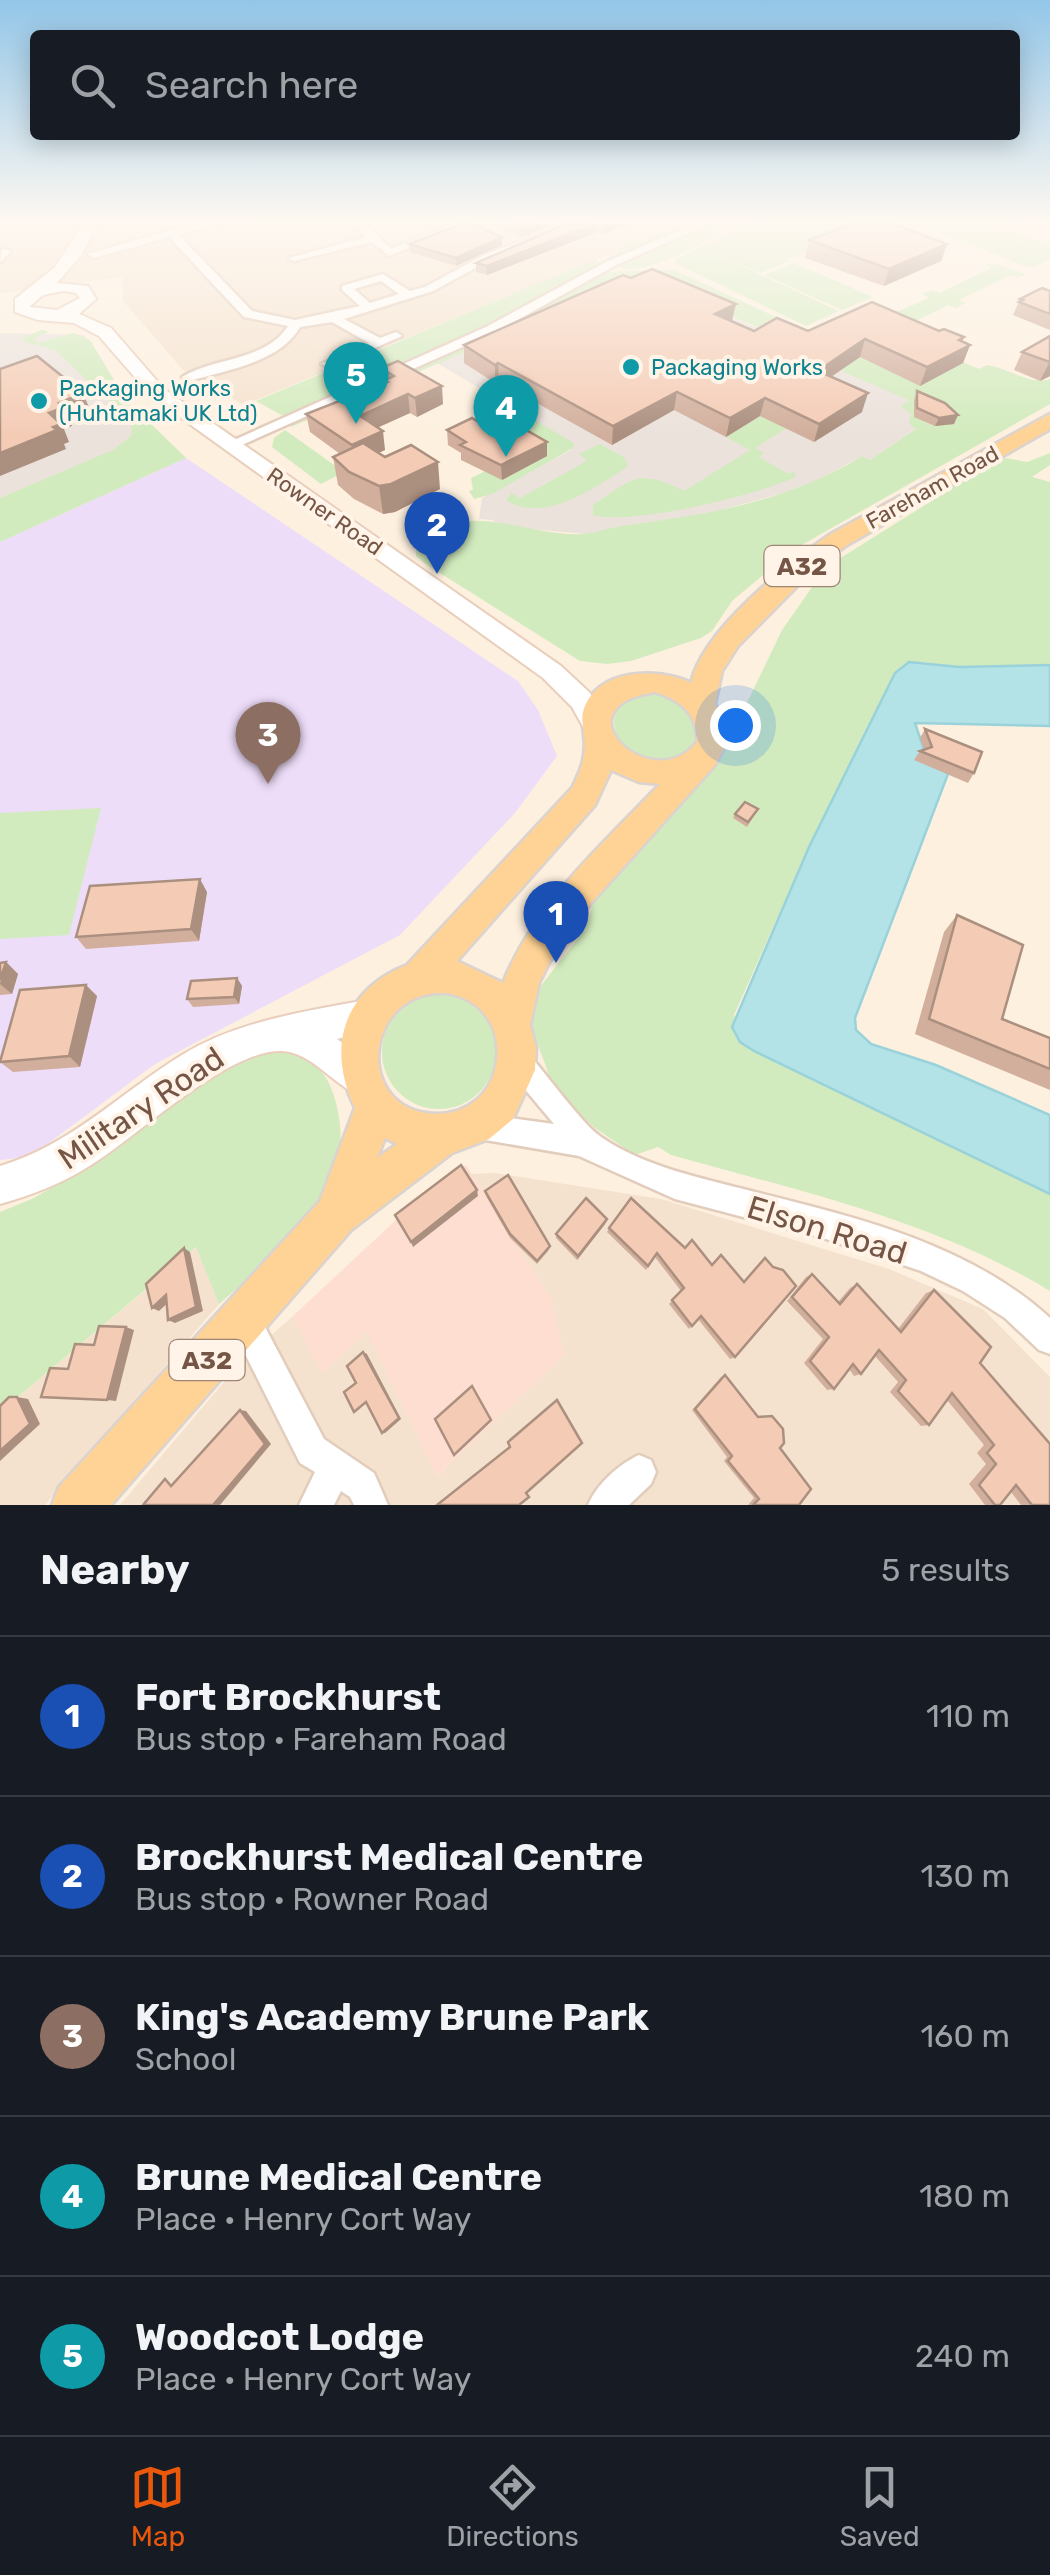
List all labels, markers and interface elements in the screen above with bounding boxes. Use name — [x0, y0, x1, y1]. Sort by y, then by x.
search box — [30, 30, 1020, 140]
icon: search — [65, 58, 120, 113]
text: Search here — [145, 62, 358, 108]
pin: 5 — [324, 342, 388, 424]
place label: Packaging Works — [651, 354, 823, 381]
marker: Packaging Works — [620, 356, 642, 378]
pin: 4 — [474, 374, 538, 457]
place label: Packaging Works (Huhtamaki UK Ltd) — [59, 375, 257, 427]
marker: Packaging Works (Huhtamaki UK Ltd) — [28, 390, 50, 412]
street label: Fareham Road — [861, 440, 1003, 535]
street label: Rowner Road — [262, 462, 388, 561]
pin: 2 — [404, 492, 470, 574]
road number: A32 — [764, 546, 840, 586]
your location — [710, 700, 761, 751]
pin: 3 — [236, 702, 300, 784]
pin: 1 — [524, 880, 588, 963]
street label: Military Road — [51, 1039, 231, 1177]
street label: Elson Road — [743, 1188, 911, 1272]
road number: A32 — [170, 1340, 244, 1380]
text: Nearby — [40, 1545, 190, 1595]
text: 5 results — [881, 1551, 1010, 1589]
text: Fort Brockhurst — [135, 1674, 441, 1720]
text: 1 — [65, 1697, 80, 1735]
text: 110 m — [926, 1697, 1010, 1735]
text: Bus stop · Fareham Road — [135, 1720, 507, 1758]
text: Brockhurst Medical Centre — [135, 1834, 643, 1880]
text: 2 — [62, 1857, 83, 1895]
text: 130 m — [920, 1857, 1010, 1895]
text: Bus stop · Rowner Road — [135, 1880, 489, 1918]
text: King's Academy Brune Park — [135, 1994, 649, 2040]
text: 3 — [62, 2017, 83, 2055]
text: 160 m — [920, 2017, 1010, 2055]
text: School — [135, 2040, 237, 2078]
text: Brune Medical Centre — [135, 2154, 542, 2200]
text: 4 — [62, 2177, 83, 2215]
text: 180 m — [919, 2177, 1010, 2215]
text: Place · Henry Cort Way — [135, 2200, 471, 2238]
text: Woodcot Lodge — [135, 2314, 424, 2360]
text: 5 — [62, 2337, 83, 2375]
text: 240 m — [915, 2337, 1010, 2375]
text: Place · Henry Cort Way — [135, 2360, 471, 2398]
tab: Map — [130, 2460, 185, 2553]
tab: Directions — [446, 2460, 579, 2553]
tab: Saved — [840, 2460, 920, 2553]

